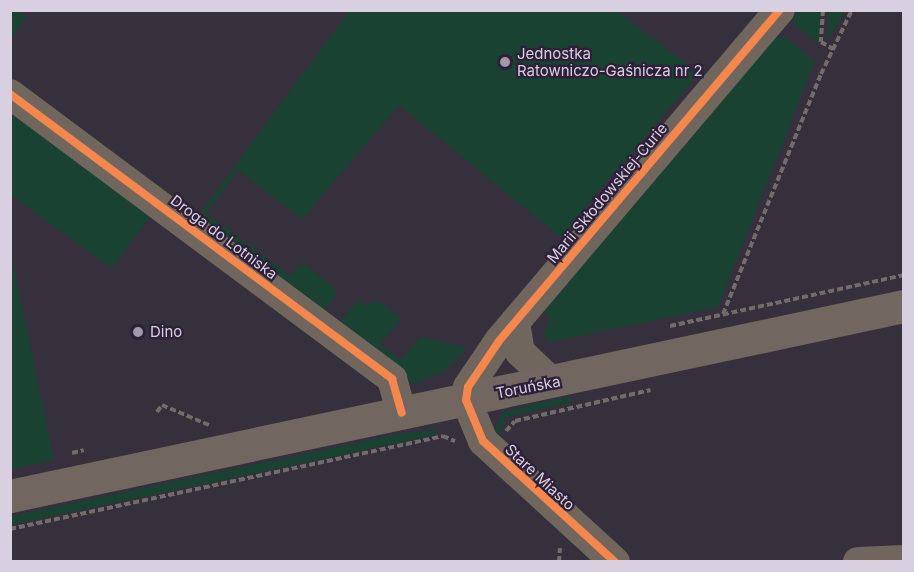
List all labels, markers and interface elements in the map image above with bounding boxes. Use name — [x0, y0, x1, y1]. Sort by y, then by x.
place label: Jednostka Ratowniczo-Gaśnicza nr 2 — [517, 44, 703, 79]
marker: Jednostka Ratowniczo-Gaśnicza nr 2 — [498, 55, 512, 69]
street label: Marii Skłodowskiej-Curie — [543, 119, 671, 267]
street label: Droga do Lotniska — [167, 191, 281, 283]
place label: Dino — [150, 323, 182, 341]
marker: Dino — [131, 325, 145, 339]
street label: Toruńska — [494, 372, 562, 402]
street label: Stare Miasto — [501, 440, 579, 514]

